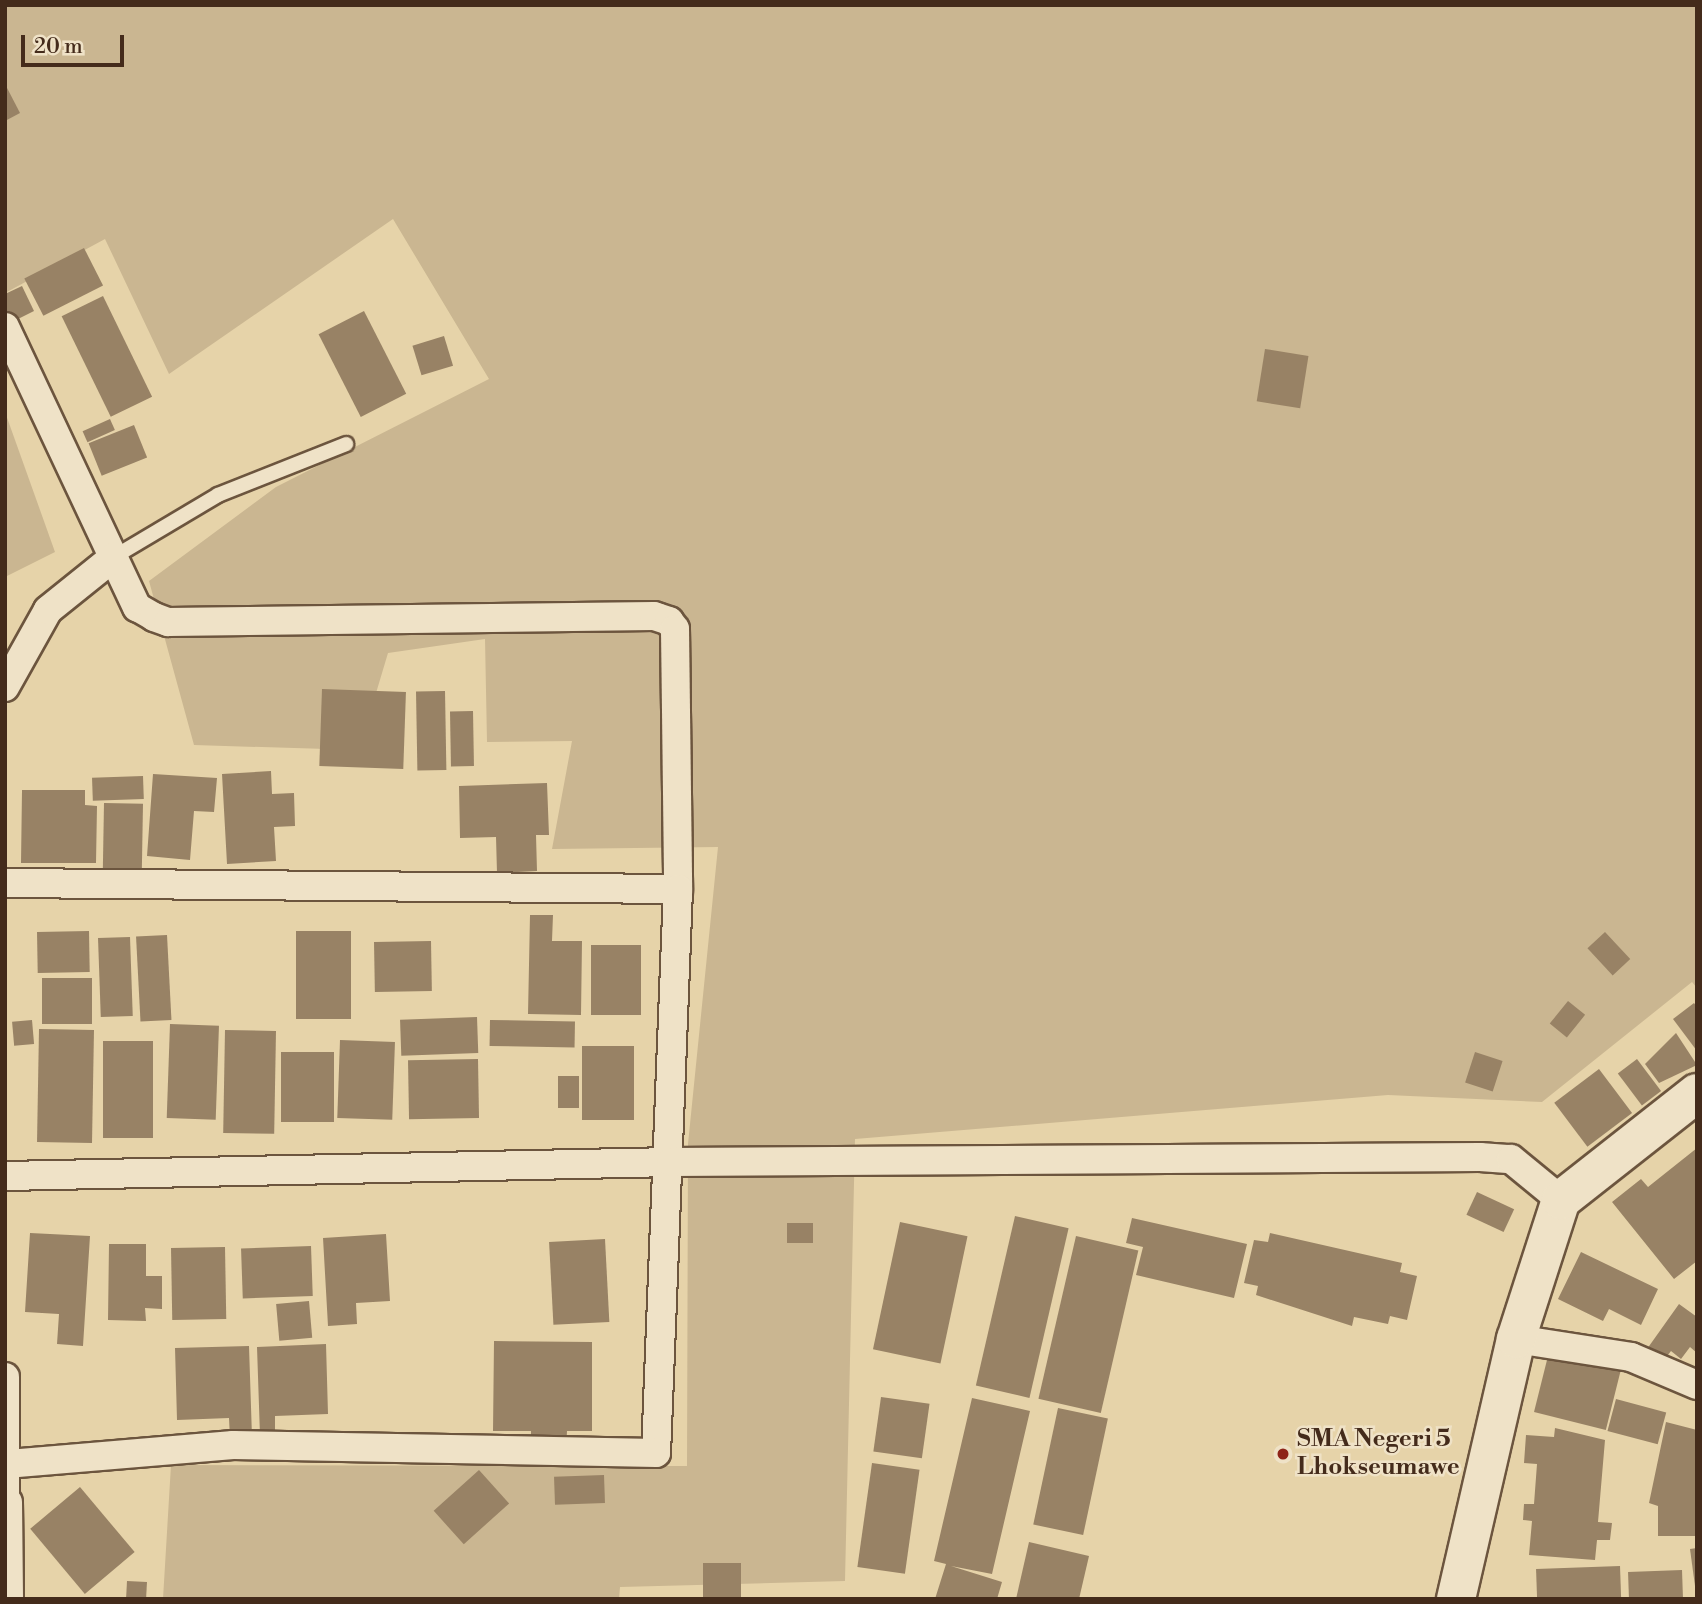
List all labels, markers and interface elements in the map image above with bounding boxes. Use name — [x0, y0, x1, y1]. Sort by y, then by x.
scale bar — [24, 21, 128, 65]
text: 20 m — [34, 34, 83, 60]
place label: SMA Negeri 5 Lhokseumawe — [1297, 1426, 1460, 1482]
marker: SMA Negeri 5 Lhokseumawe — [1275, 1446, 1291, 1462]

